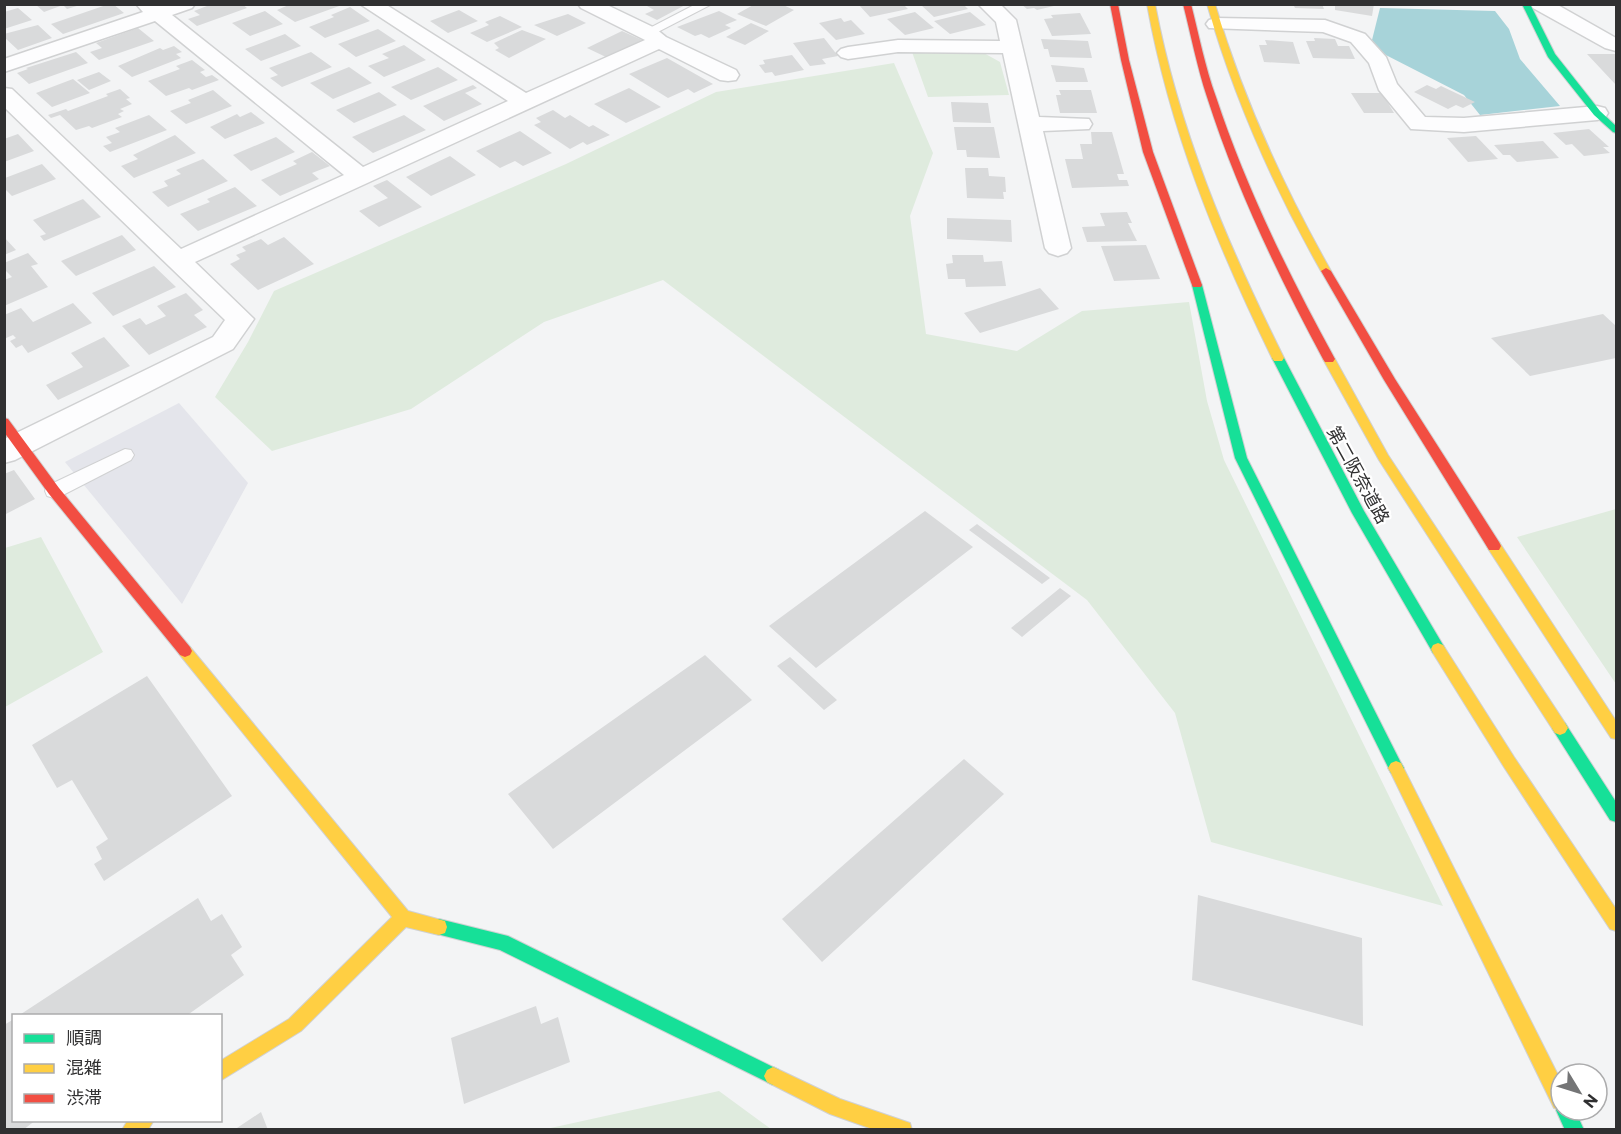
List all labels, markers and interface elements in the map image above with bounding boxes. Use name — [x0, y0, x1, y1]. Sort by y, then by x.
street label: 第二阪奈道路 — [1323, 422, 1395, 527]
legend — [12, 1014, 222, 1122]
text: 順調 — [66, 1026, 102, 1048]
text: 混雑 — [66, 1056, 102, 1078]
north arrow — [1549, 1062, 1609, 1122]
text: 渋滞 — [66, 1086, 102, 1108]
text: N — [1580, 1091, 1602, 1112]

